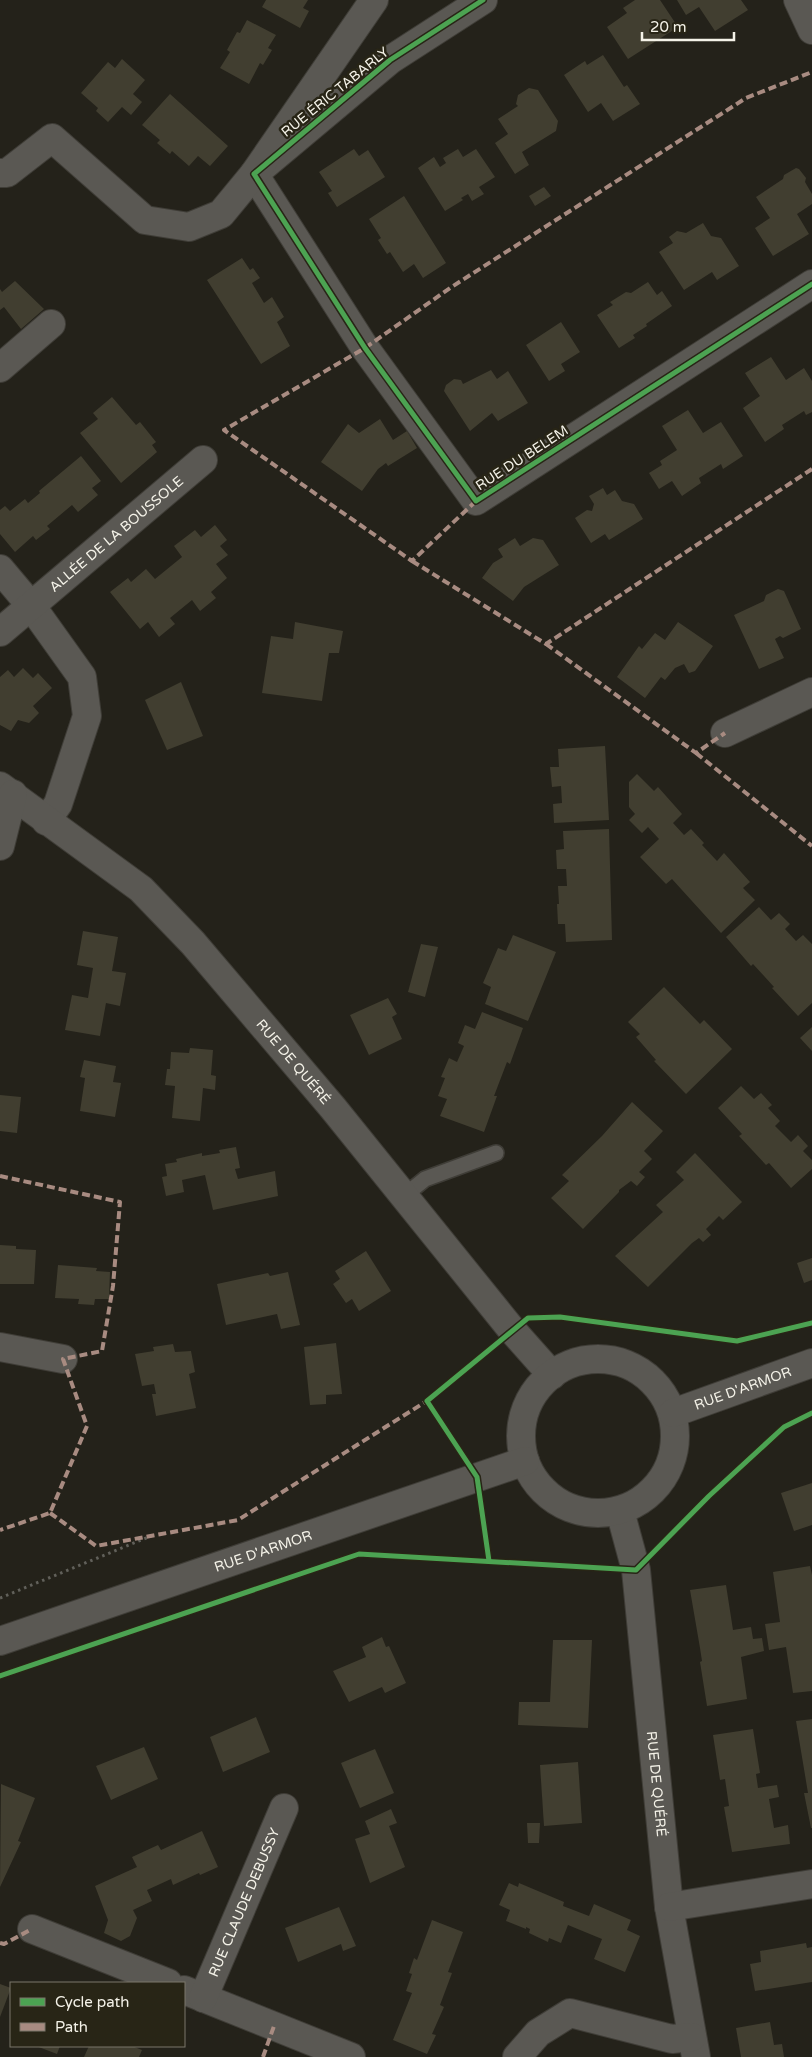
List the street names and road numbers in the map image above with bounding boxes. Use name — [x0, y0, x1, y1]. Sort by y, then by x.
street label: RUE ÉRIC TABARLY — [278, 43, 392, 141]
street label: RUE DU BELEM — [472, 422, 572, 494]
street label: ALLÉE DE LA BOUSSOLE — [45, 472, 187, 595]
street label: RUE DE QUÉRÉ — [253, 1016, 334, 1108]
street label: RUE D'ARMOR — [692, 1363, 794, 1413]
street label: RUE D'ARMOR — [212, 1526, 314, 1575]
street label: RUE DE QUÉRÉ — [643, 1730, 671, 1838]
street label: RUE CLAUDE DEBUSSY — [204, 1825, 283, 1979]

